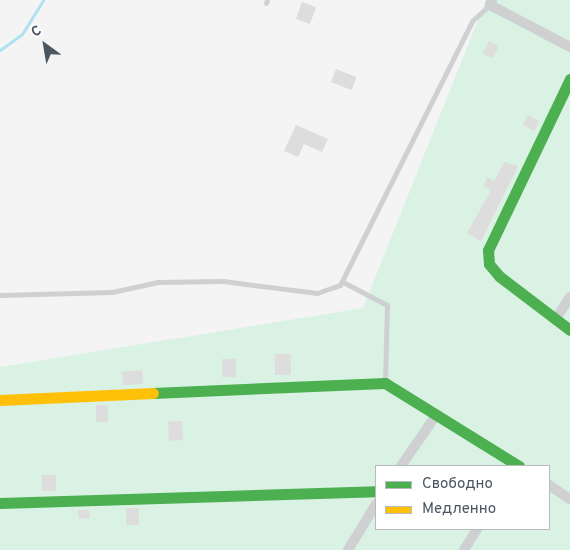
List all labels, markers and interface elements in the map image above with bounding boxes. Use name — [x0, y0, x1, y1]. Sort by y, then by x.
north arrow — [20, 20, 70, 70]
text: С — [28, 22, 45, 41]
legend — [375, 465, 550, 530]
text: Свободно — [422, 475, 493, 494]
text: Медленно — [422, 500, 496, 519]

